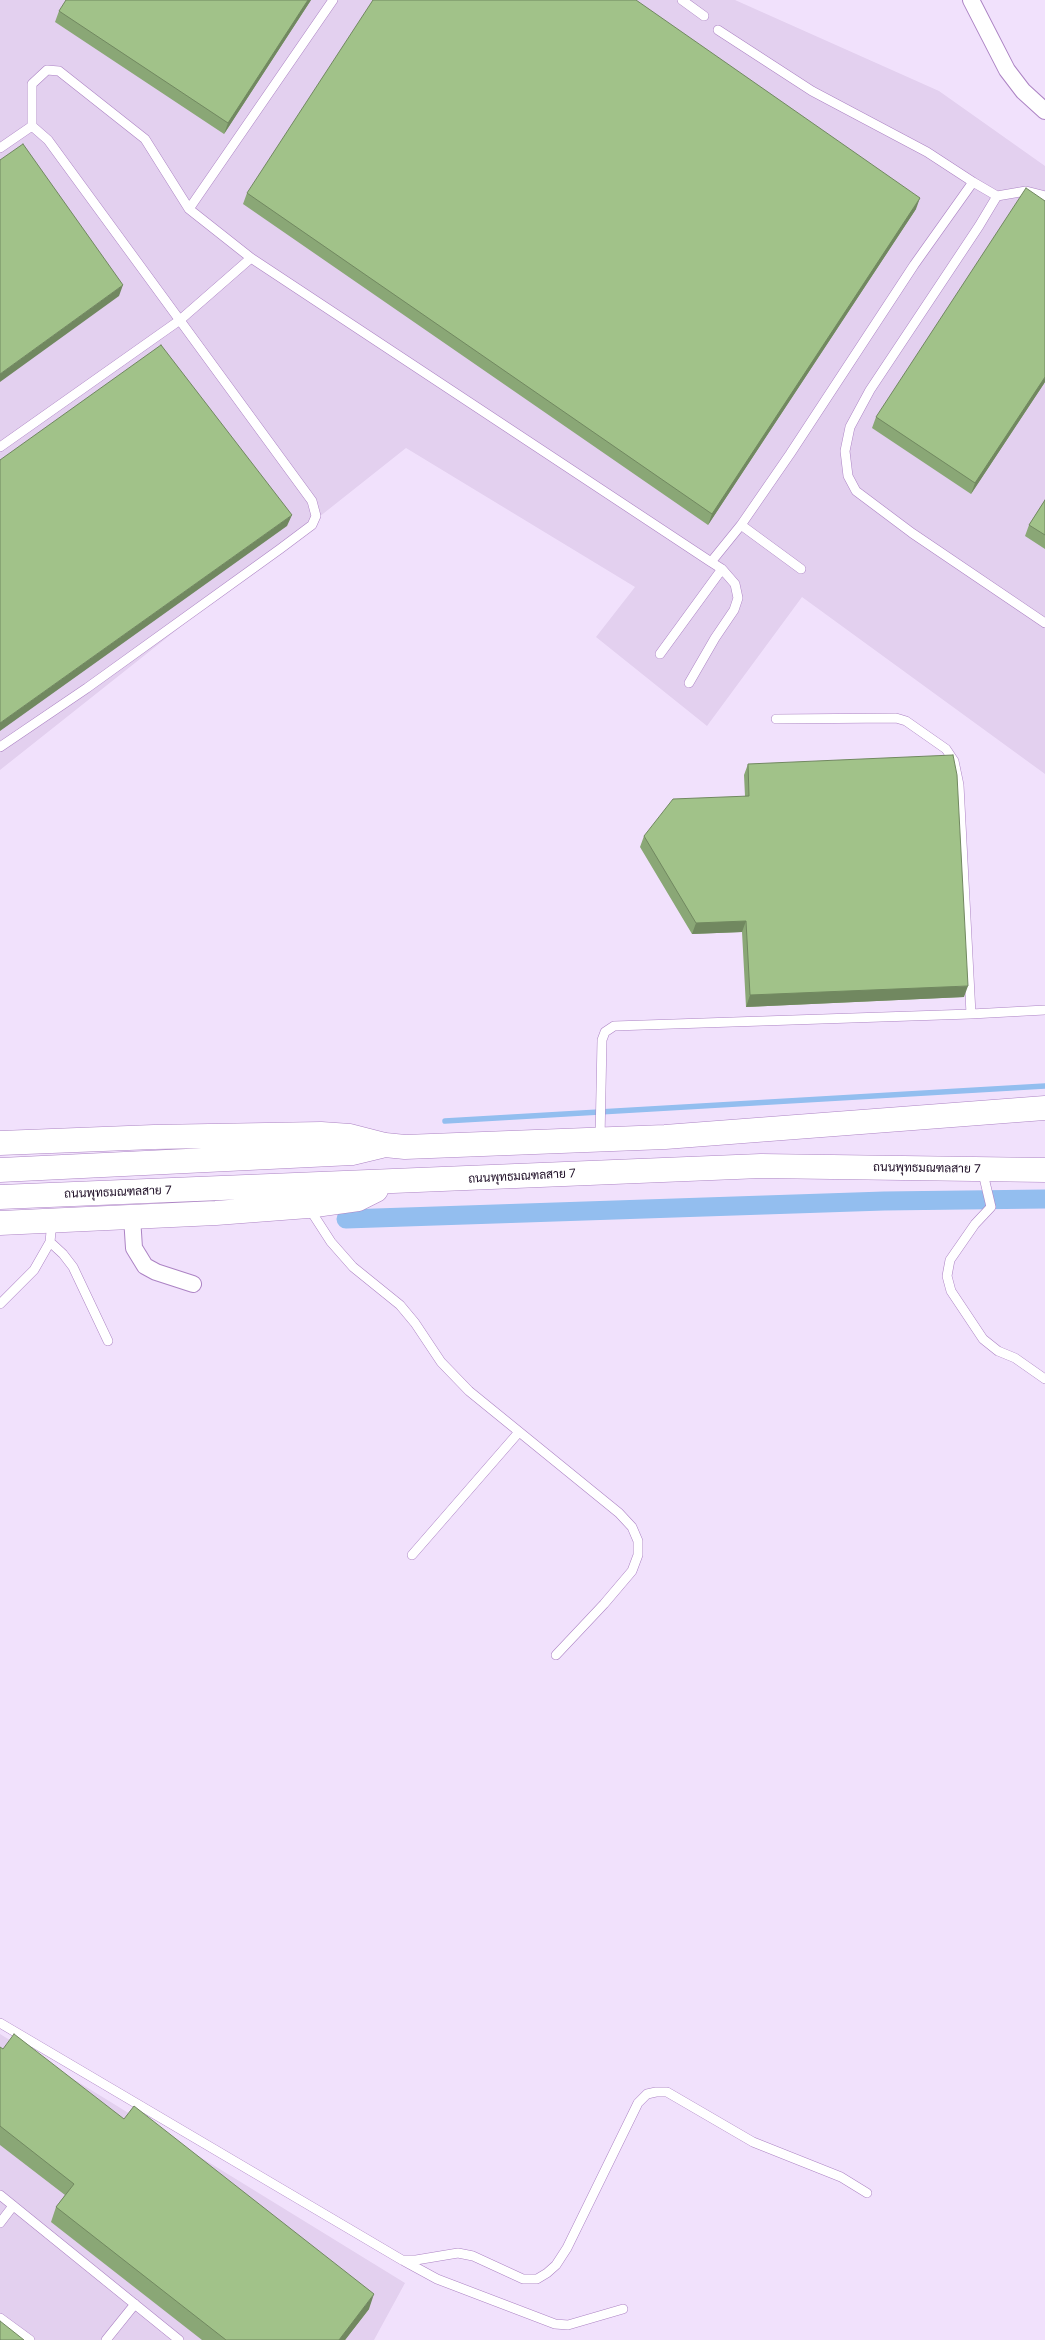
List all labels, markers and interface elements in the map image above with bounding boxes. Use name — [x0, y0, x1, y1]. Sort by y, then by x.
street label: ถนนพุทธมณฑลสาย 7 — [873, 1160, 981, 1176]
street label: ถนนพุทธมณฑลสาย 7 — [468, 1166, 576, 1186]
street label: ถนนพุทธมณฑลสาย 7 — [64, 1183, 172, 1201]

